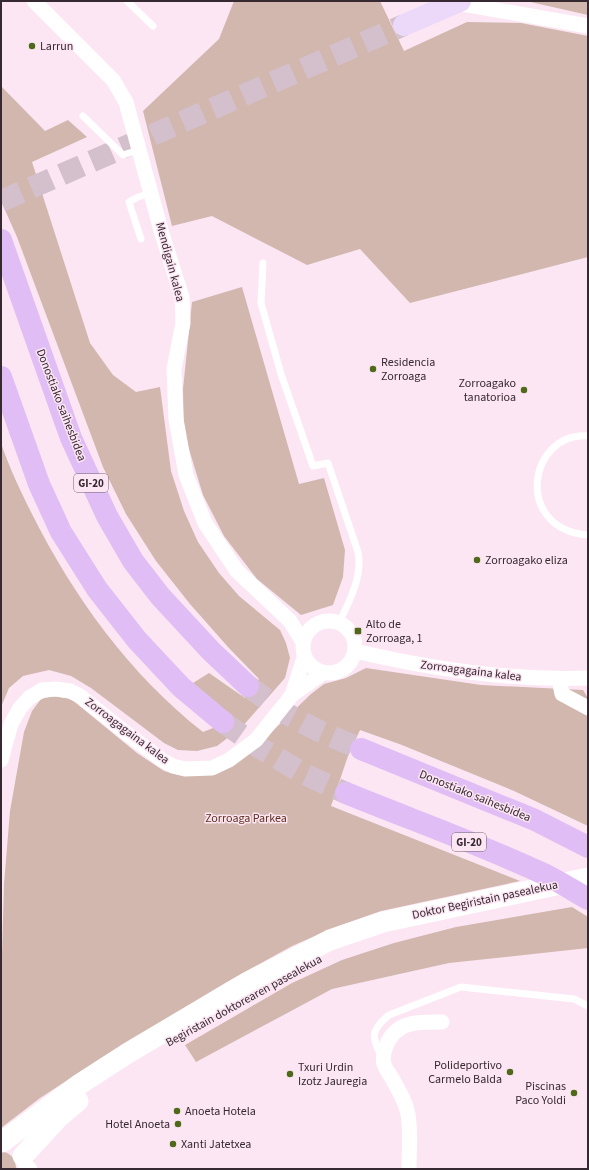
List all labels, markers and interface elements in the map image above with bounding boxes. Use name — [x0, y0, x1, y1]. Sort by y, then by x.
place label: Larrun — [40, 38, 73, 55]
marker: Larrun — [27, 41, 37, 51]
street label: Mendigain kalea — [151, 220, 189, 304]
street label: Donostiako saihesbidea — [32, 346, 90, 464]
place label: Residencia Zorroaga — [381, 354, 435, 385]
marker: Residencia Zorroaga — [368, 364, 378, 374]
place label: Zorroagako tanatorioa — [459, 375, 516, 406]
marker: Zorroagako tanatorioa — [519, 385, 529, 395]
road number: GI-20 — [74, 474, 108, 492]
place label: Zorroagako eliza — [485, 552, 568, 569]
marker: Zorroagako eliza — [472, 555, 482, 565]
place label: Alto de Zorroaga, 1 — [366, 616, 423, 647]
marker: Alto de Zorroaga, 1 — [353, 626, 363, 636]
street label: Zorroagagaina kalea — [419, 656, 523, 686]
street label: Zorroagagaina kalea — [81, 694, 173, 768]
street label: Donostiako saihesbidea — [417, 766, 533, 826]
park label: Zorroaga Parkea — [205, 810, 287, 827]
road number: GI-20 — [452, 833, 486, 851]
street label: Doktor Begiristain pasealekua — [410, 876, 560, 924]
street label: Begiristain doktorearen pasealekua — [163, 951, 325, 1051]
place label: Polideportivo Carmelo Balda — [428, 1057, 502, 1088]
place label: Txuri Urdin Izotz Jauregia — [298, 1059, 367, 1090]
marker: Polideportivo Carmelo Balda — [505, 1067, 515, 1077]
marker: Txuri Urdin Izotz Jauregia — [285, 1069, 295, 1079]
place label: Piscinas Paco Yoldi — [515, 1078, 566, 1109]
marker: Piscinas Paco Yoldi — [569, 1088, 579, 1098]
place label: Anoeta Hotela — [185, 1103, 256, 1120]
marker: Anoeta Hotela — [172, 1106, 182, 1116]
place label: Hotel Anoeta — [105, 1116, 170, 1133]
marker: Hotel Anoeta — [173, 1119, 183, 1129]
place label: Xanti Jatetxea — [181, 1136, 251, 1153]
marker: Xanti Jatetxea — [168, 1139, 178, 1149]

